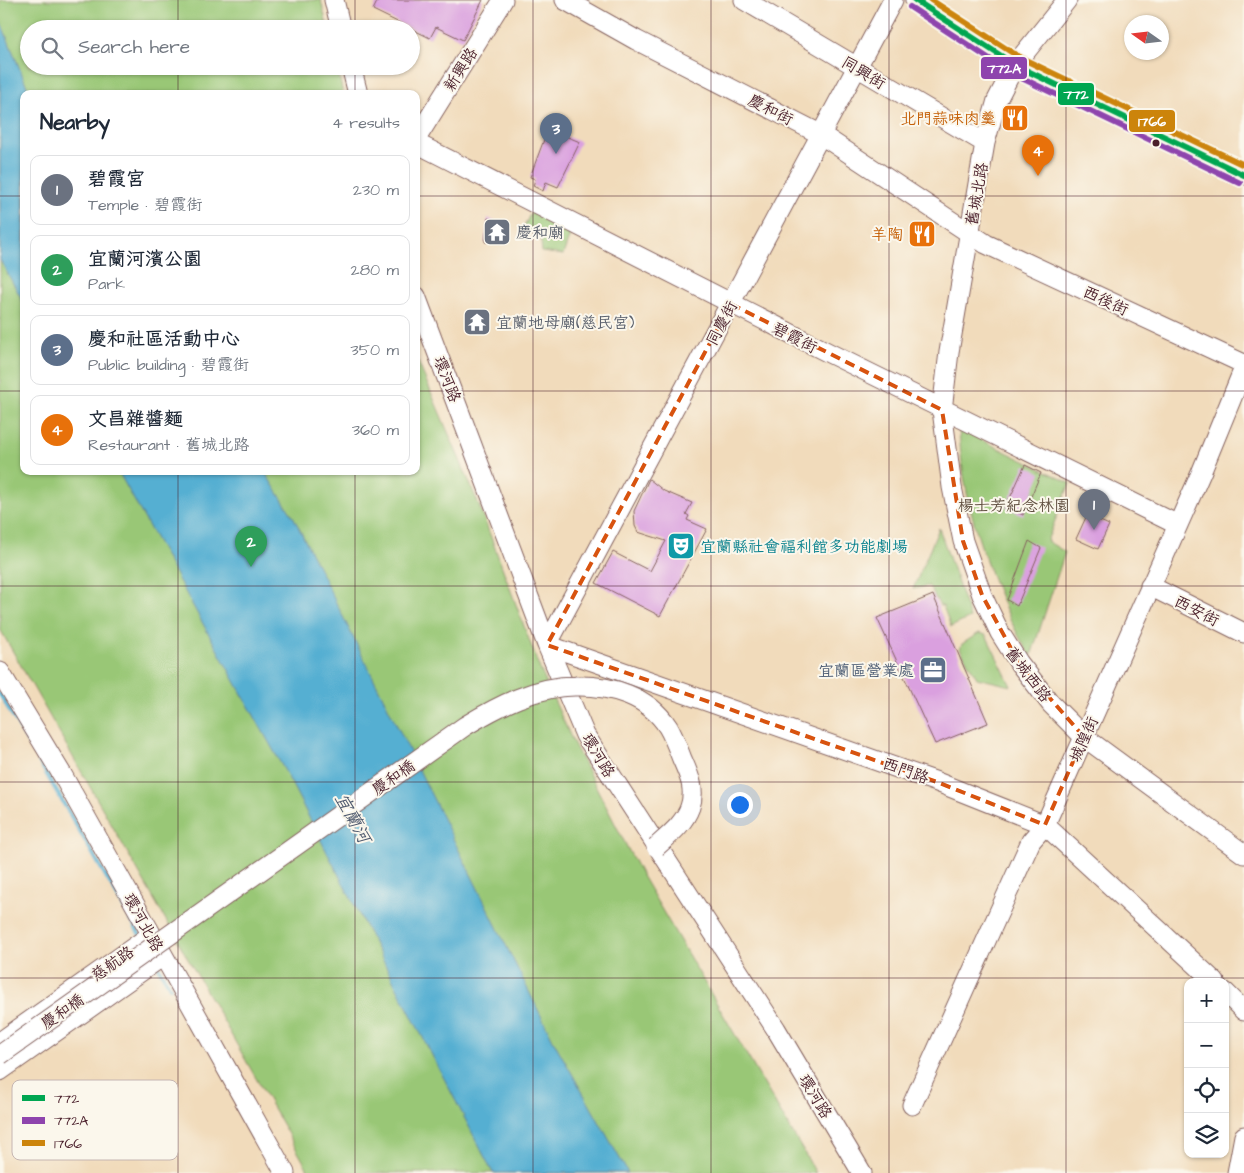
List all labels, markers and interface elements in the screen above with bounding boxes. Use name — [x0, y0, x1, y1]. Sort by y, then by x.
north arrow — [1124, 15, 1169, 60]
search box — [20, 20, 420, 75]
icon: search — [38, 34, 66, 62]
text: Search here — [78, 34, 190, 61]
street label: 新興路 — [439, 43, 483, 96]
street label: 同興街 — [837, 51, 890, 95]
line badge: 772A — [980, 56, 1028, 80]
text: 772A — [986, 59, 1022, 79]
line badge: 772 — [1057, 82, 1095, 106]
text: 772 — [1062, 85, 1090, 105]
street label: 慶和街 — [744, 89, 797, 131]
restaurant icon: 北門蒜味肉羹 — [1000, 103, 1030, 133]
text: Nearby — [40, 108, 110, 137]
place label: 北門蒜味肉羹 — [900, 108, 996, 130]
line badge: 1766 — [1128, 109, 1176, 133]
text: 4 results — [332, 112, 400, 134]
text: 1766 — [1138, 112, 1166, 132]
pin: 3 — [540, 113, 572, 154]
pin: 4 — [1022, 135, 1054, 176]
unlabelled marker — [1151, 138, 1161, 148]
street label: 舊城北路 — [961, 161, 993, 228]
text: 碧霞宮 — [88, 166, 145, 193]
text: 1 — [56, 179, 58, 201]
text: 230 m — [353, 179, 399, 201]
text: Temple · 碧霞街 — [88, 194, 202, 216]
temple icon: 慶和廟 — [482, 217, 512, 247]
restaurant icon: 羊陶 — [907, 219, 937, 249]
place label: 慶和廟 — [516, 222, 564, 244]
place label: 羊陶 — [871, 224, 903, 246]
text: 宜蘭河濱公園 — [88, 246, 202, 273]
text: 2 — [52, 259, 62, 281]
text: 280 m — [351, 259, 399, 281]
text: Park — [88, 273, 125, 295]
street label: 西後街 — [1079, 281, 1132, 321]
street label: 同慶街 — [701, 297, 743, 350]
temple icon: 宜蘭地母廟(慈民宮) — [462, 307, 492, 337]
place label: 宜蘭地母廟(慈民宮) — [496, 312, 635, 334]
street label: 碧霞街 — [768, 317, 821, 359]
text: 慶和社區活動中心 — [88, 326, 240, 353]
text: 3 — [53, 339, 61, 361]
text: 350 m — [351, 339, 399, 361]
street label: 環河路 — [428, 353, 466, 406]
text: Public building · 碧霞街 — [88, 354, 249, 376]
text: 文昌雜醬麵 — [88, 406, 183, 433]
text: 4 — [52, 419, 62, 441]
text: 360 m — [352, 419, 399, 441]
text: Restaurant · 舊城北路 — [88, 434, 249, 456]
pin: 1 — [1078, 489, 1110, 530]
park label: 楊士芳紀念林園 — [958, 495, 1070, 517]
pin: 2 — [235, 526, 267, 567]
theatre icon: 宜蘭縣社會福利館多功能劇場 — [666, 531, 696, 561]
place label: 宜蘭縣社會福利館多功能劇場 — [700, 536, 908, 558]
street label: 西安街 — [1170, 590, 1223, 632]
street label: 舊城西路 — [1000, 642, 1056, 707]
office icon: 宜蘭區營業處 — [918, 655, 948, 685]
place label: 宜蘭區營業處 — [818, 660, 914, 682]
street label: 城隍街 — [1064, 713, 1104, 766]
street label: 環河路 — [576, 729, 620, 782]
street label: 西門路 — [879, 752, 932, 789]
street label: 慶和橋 — [368, 755, 420, 801]
water label: 宜蘭河 — [329, 789, 378, 851]
your location — [727, 792, 753, 818]
street label: 環河北路 — [118, 889, 168, 956]
street label: 慈航路 — [87, 941, 139, 987]
map controls — [1184, 978, 1229, 1158]
button: + — [1184, 978, 1229, 1023]
street label: 慶和橋 — [37, 989, 89, 1035]
button: − — [1184, 1023, 1229, 1068]
button: locate — [1184, 1068, 1229, 1113]
street label: 環河路 — [793, 1070, 837, 1123]
legend — [12, 1080, 178, 1160]
text: 772 — [54, 1089, 79, 1109]
text: 772A — [54, 1111, 88, 1131]
button: layers — [1184, 1113, 1229, 1158]
text: 1766 — [54, 1134, 82, 1154]

